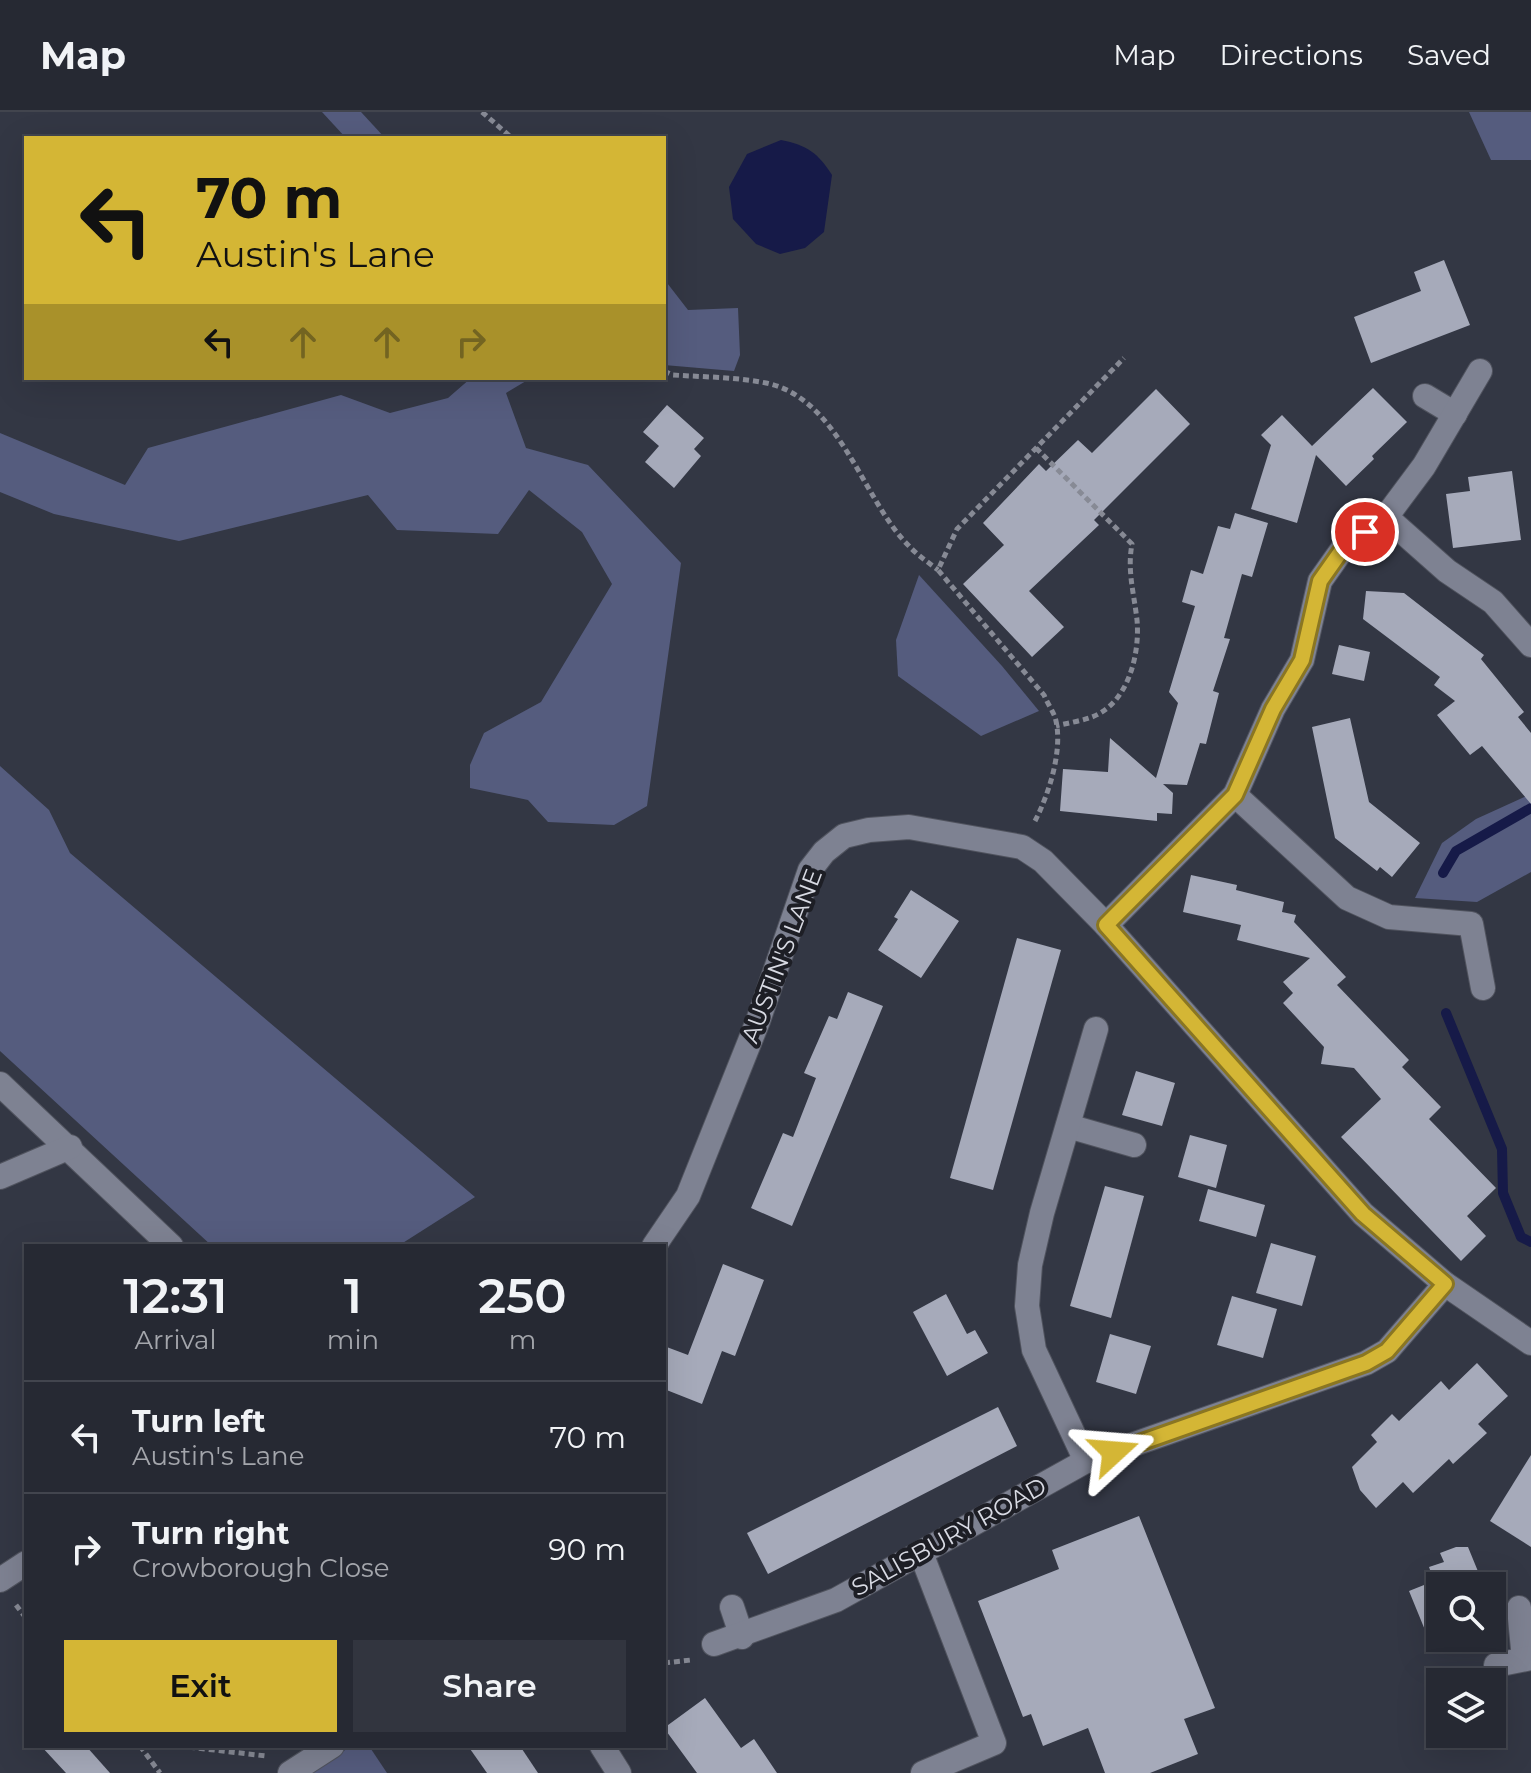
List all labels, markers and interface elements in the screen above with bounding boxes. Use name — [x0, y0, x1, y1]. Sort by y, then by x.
text: Map — [40, 32, 126, 79]
text: Map — [1113, 38, 1175, 72]
text: Directions — [1219, 38, 1363, 72]
text: Saved — [1407, 38, 1491, 72]
text: 70 m — [196, 164, 342, 232]
icon: left — [64, 168, 168, 272]
text: Austin's Lane — [196, 232, 435, 276]
icon: left — [197, 320, 241, 364]
icon: ahead — [281, 320, 325, 364]
icon: ahead — [365, 320, 409, 364]
icon: right — [449, 320, 493, 364]
pin — [1331, 498, 1399, 566]
icon: arrive — [1343, 510, 1387, 554]
street label: AUSTIN'S LANE — [735, 865, 828, 1047]
text: 12:31 — [123, 1267, 228, 1325]
text: 1 — [344, 1267, 362, 1325]
text: 250 — [478, 1267, 567, 1325]
text: Arrival — [134, 1324, 216, 1356]
text: min — [327, 1324, 379, 1356]
text: m — [509, 1324, 536, 1356]
text: Turn left — [132, 1403, 265, 1440]
position arrow — [1072, 1410, 1156, 1494]
icon: left — [64, 1415, 108, 1459]
text: 70 m — [549, 1419, 626, 1456]
text: Austin's Lane — [132, 1440, 304, 1472]
street label: SALISBURY ROAD — [846, 1471, 1051, 1602]
text: Turn right — [132, 1515, 289, 1552]
icon: right — [64, 1527, 108, 1571]
text: 90 m — [548, 1531, 626, 1568]
text: Crowborough Close — [132, 1552, 389, 1584]
map controls — [1426, 1572, 1506, 1748]
button: search — [1426, 1572, 1506, 1652]
button: Exit — [64, 1640, 337, 1732]
button: Share — [353, 1640, 626, 1732]
button: layers — [1426, 1668, 1506, 1748]

